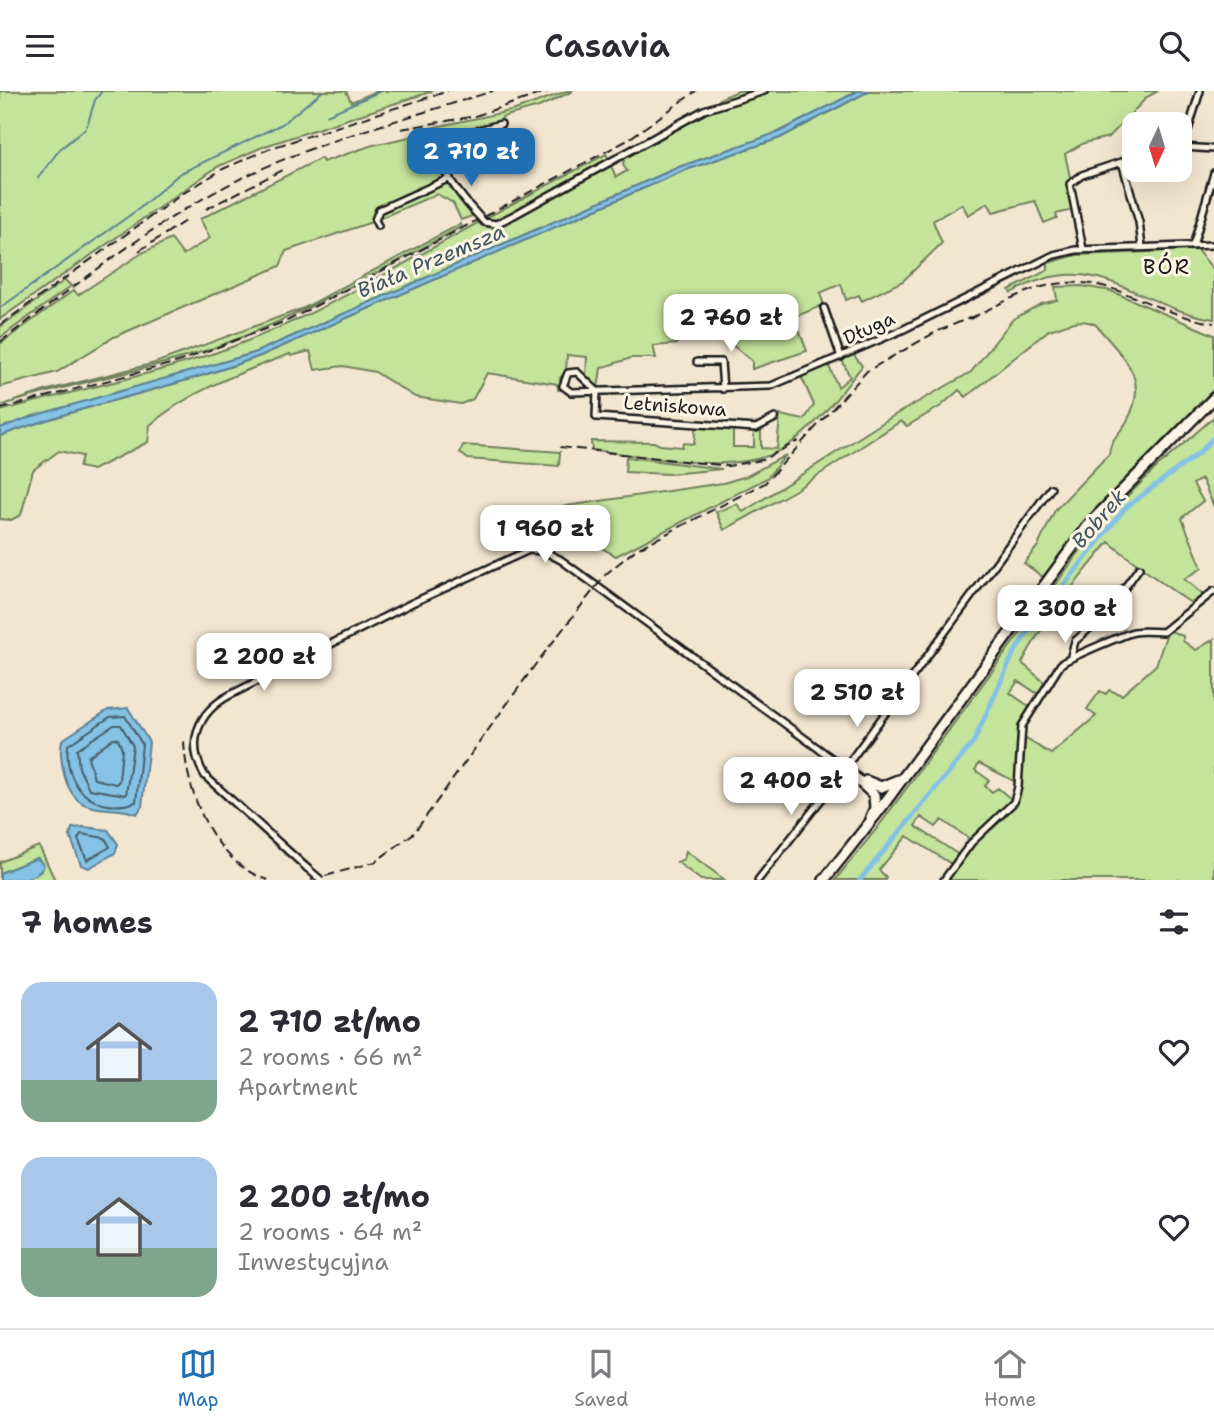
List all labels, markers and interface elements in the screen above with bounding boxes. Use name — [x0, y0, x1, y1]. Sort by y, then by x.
text: Casavia — [544, 24, 670, 67]
icon: menu — [21, 27, 59, 65]
icon: search — [1155, 27, 1193, 65]
north arrow — [1122, 112, 1192, 182]
map controls — [1122, 112, 1192, 182]
pin: 2 710 zł — [399, 129, 543, 188]
text: 2 710 zł — [423, 136, 519, 166]
water label: Biała Przemsza — [353, 217, 509, 305]
district label: BÓR — [1143, 252, 1191, 281]
pin: 2 760 zł — [659, 295, 803, 354]
text: 2 760 zł — [679, 302, 783, 332]
street label: Długa — [839, 306, 899, 350]
street label: Letniskowa — [623, 390, 728, 422]
water label: Bobrek — [1065, 483, 1133, 555]
pin: 1 960 zł — [473, 505, 617, 565]
text: 1 960 zł — [496, 513, 594, 543]
pin: 2 300 zł — [993, 585, 1137, 645]
text: 2 300 zł — [1013, 593, 1117, 623]
pin: 2 200 zł — [192, 633, 336, 693]
text: 2 200 zł — [213, 641, 315, 671]
pin: 2 510 zł — [785, 669, 929, 729]
text: 2 510 zł — [810, 677, 904, 707]
pin: 2 400 zł — [719, 757, 863, 817]
text: 2 400 zł — [739, 765, 843, 795]
text: 7 homes — [21, 902, 153, 943]
icon: filters — [1155, 903, 1193, 941]
text: 2 710 zł/mo — [238, 1001, 421, 1042]
icon: home — [77, 1010, 161, 1094]
icon: heart — [1155, 1033, 1193, 1071]
text: 2 rooms · 66 m² — [238, 1042, 423, 1072]
text: Apartment — [238, 1072, 358, 1102]
text: 2 200 zł/mo — [238, 1176, 430, 1217]
icon: home — [77, 1185, 161, 1269]
icon: heart — [1155, 1208, 1193, 1246]
text: 2 rooms · 64 m² — [238, 1217, 422, 1247]
text: Inwestycyjna — [238, 1247, 389, 1277]
tab: Map — [178, 1345, 219, 1412]
tab: Saved — [574, 1345, 628, 1412]
tab: Home — [984, 1345, 1036, 1412]

